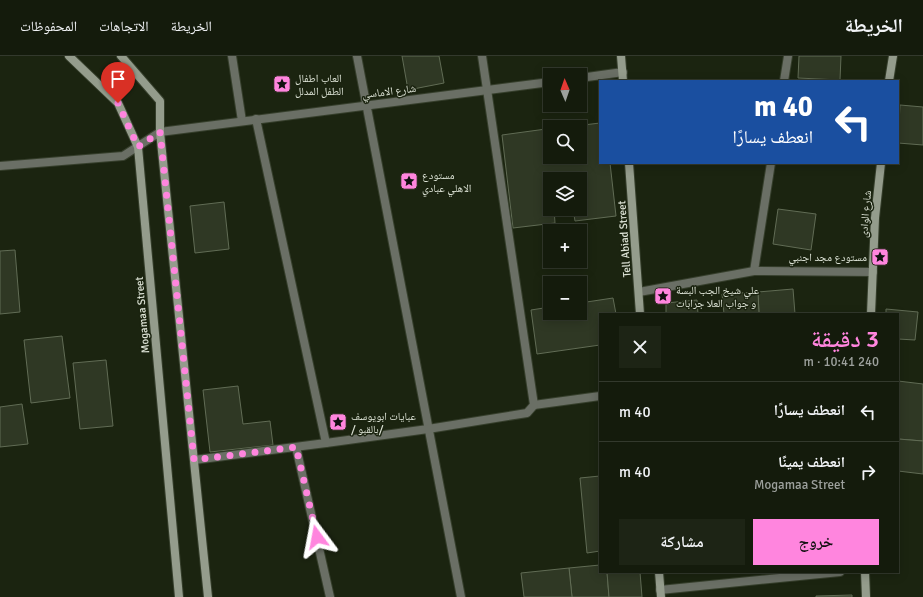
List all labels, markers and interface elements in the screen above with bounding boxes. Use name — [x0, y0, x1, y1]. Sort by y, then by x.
text: الخريطة — [845, 14, 903, 38]
text: المحفوظات — [20, 18, 77, 35]
text: الاتجاهات — [99, 18, 149, 35]
text: الخريطة — [171, 18, 212, 35]
pin — [101, 62, 135, 103]
icon: arrive — [107, 68, 129, 90]
north arrow — [543, 68, 587, 112]
map controls — [543, 68, 587, 320]
place label: العاب اطفال الطفل المدلل — [295, 72, 344, 98]
place icon: العاب اطفال الطفل المدلل — [272, 74, 292, 94]
street label: شارع الاماسي — [361, 82, 417, 103]
text: 40 m — [754, 90, 813, 124]
icon: left — [827, 96, 879, 148]
button: search — [543, 120, 587, 164]
text: انعطف يسارًا — [732, 126, 813, 148]
place label: مستودع الاهلي عبادي — [422, 169, 471, 197]
place icon: مستودع الاهلي عبادي — [399, 171, 419, 191]
button: layers — [543, 172, 587, 216]
street label: شارع الوادى — [857, 190, 874, 238]
street label: Tell Abiad Street — [615, 200, 634, 278]
button: + — [543, 224, 587, 268]
place icon: مستودع مجد اجنبي — [870, 247, 890, 267]
place label: مستودع مجد اجنبي — [788, 251, 867, 266]
street label: Mogamaa Street — [133, 276, 152, 354]
button: − — [543, 276, 587, 320]
place label: علي شيخ الجب البسة و جواب العلا جرابات — [676, 284, 760, 310]
place icon: علي شيخ الجب البسة و جواب العلا جرابات — [653, 286, 673, 306]
text: 3 دقيقة — [811, 324, 879, 354]
button: close — [619, 326, 661, 368]
text: 240 m · 10:41 — [803, 354, 879, 370]
text: انعطف يسارًا — [774, 401, 845, 419]
icon: left — [857, 401, 879, 423]
text: 40 m — [619, 403, 650, 421]
place label: عبايات ابويوسف / بالقبو/ — [351, 410, 416, 436]
place icon: عبايات ابويوسف / بالقبو/ — [328, 412, 348, 432]
text: انعطف يمينًا — [778, 453, 845, 471]
icon: right — [857, 461, 879, 483]
text: 40 m — [619, 463, 650, 481]
text: Mogamaa Street — [754, 477, 845, 493]
position arrow — [296, 516, 338, 558]
button: مشاركة — [619, 519, 745, 565]
button: خروج — [753, 519, 879, 565]

